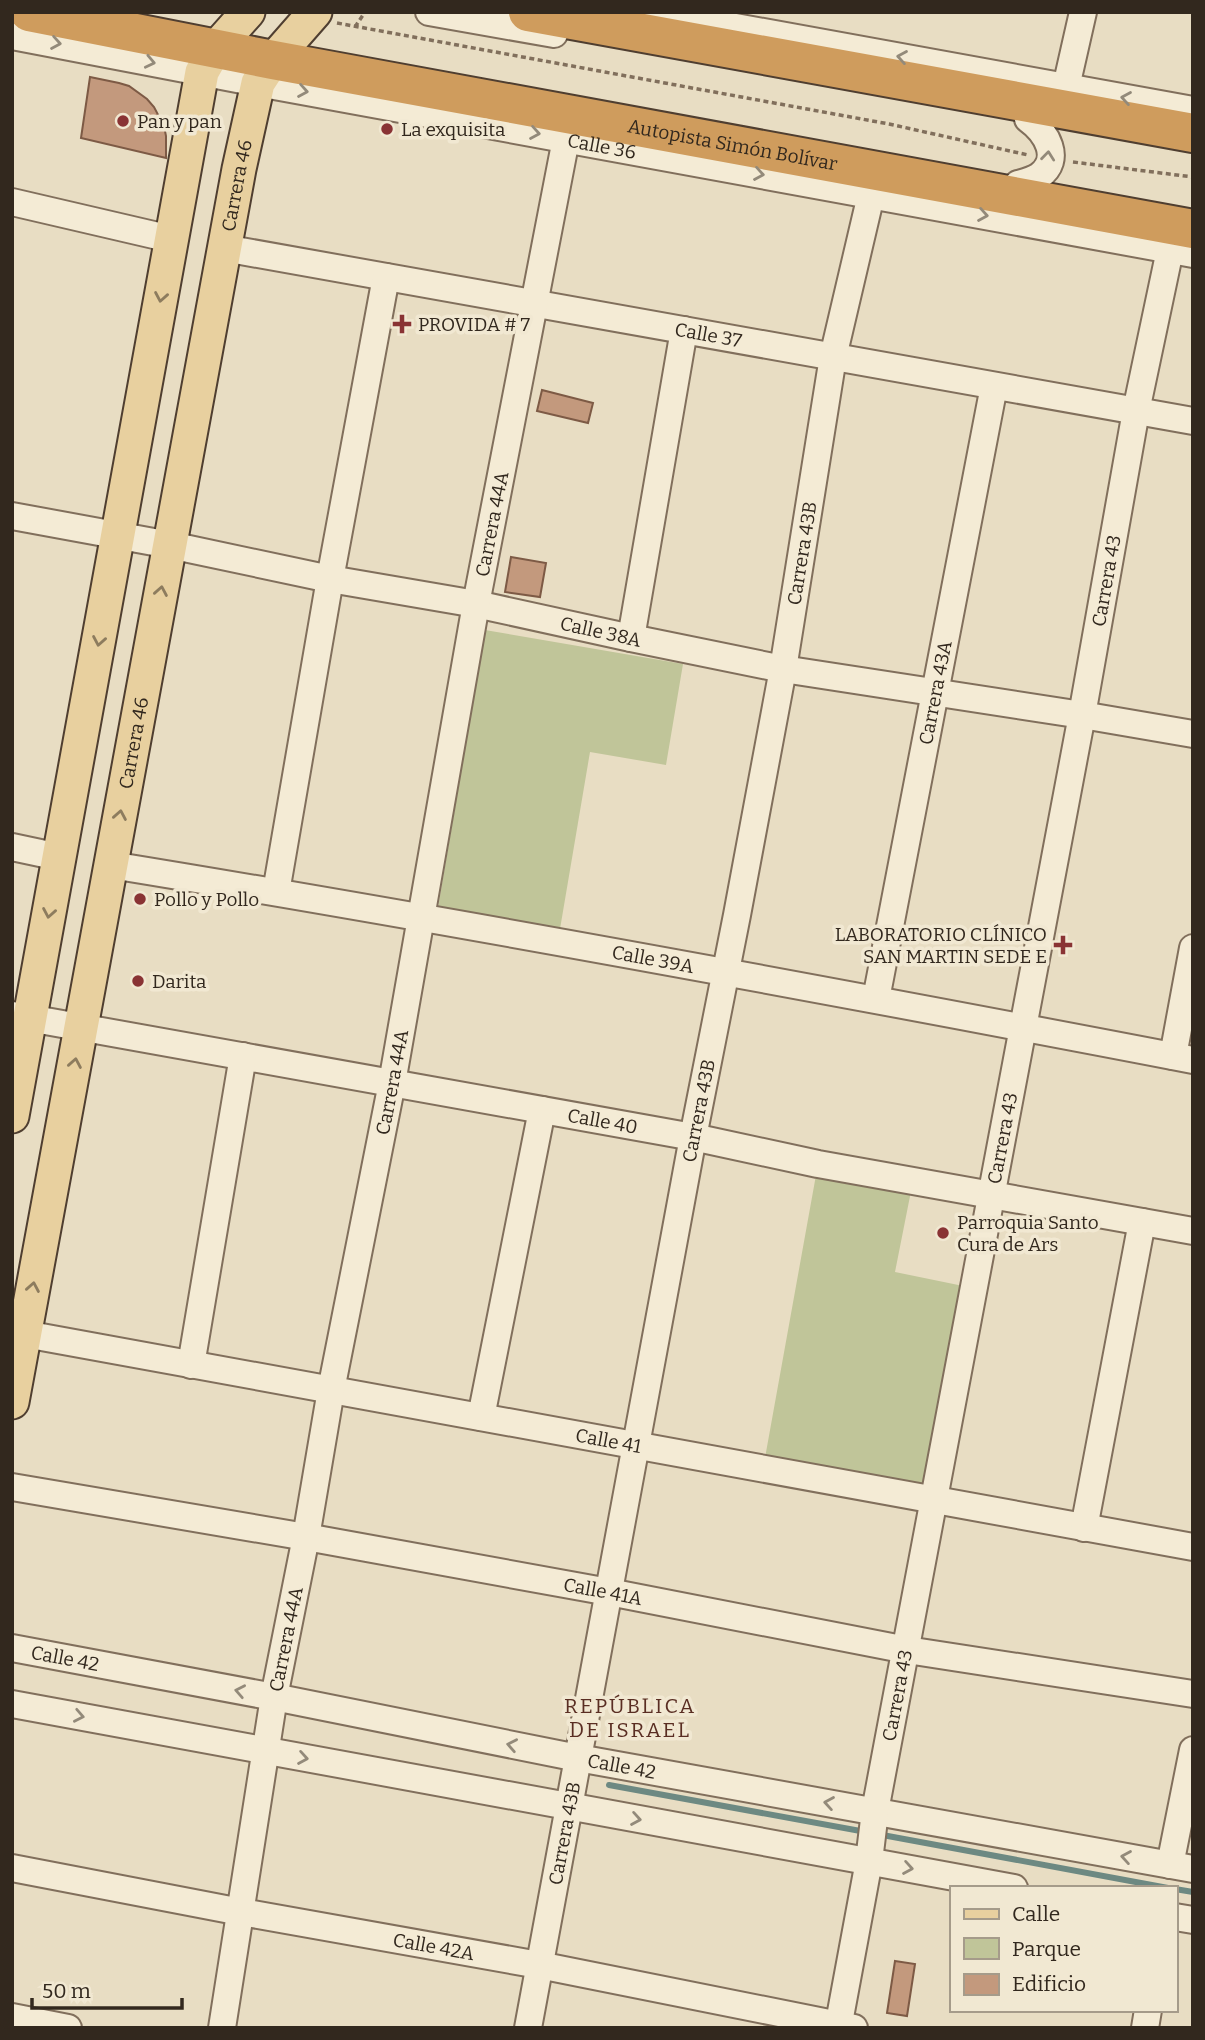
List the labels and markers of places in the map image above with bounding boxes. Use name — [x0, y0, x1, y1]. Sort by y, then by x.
place label: Pan y pan — [137, 110, 222, 133]
marker: Pan y pan — [115, 113, 131, 129]
place label: La exquisita — [401, 118, 506, 141]
marker: La exquisita — [379, 121, 395, 137]
place label: PROVIDA # 7 — [418, 313, 531, 336]
marker: PROVIDA # 7 — [392, 314, 412, 334]
place label: Pollo y Pollo — [154, 888, 259, 911]
marker: Pollo y Pollo — [132, 891, 148, 907]
place label: LABORATORIO CLÍNICO SAN MARTIN SEDE E — [835, 923, 1047, 968]
marker: LABORATORIO CLÍNICO SAN MARTIN SEDE E — [1053, 935, 1073, 955]
place label: Darita — [152, 970, 207, 993]
marker: Darita — [130, 973, 146, 989]
place label: Parroquia Santo Cura de Ars — [957, 1211, 1099, 1256]
marker: Parroquia Santo Cura de Ars — [935, 1225, 951, 1241]

